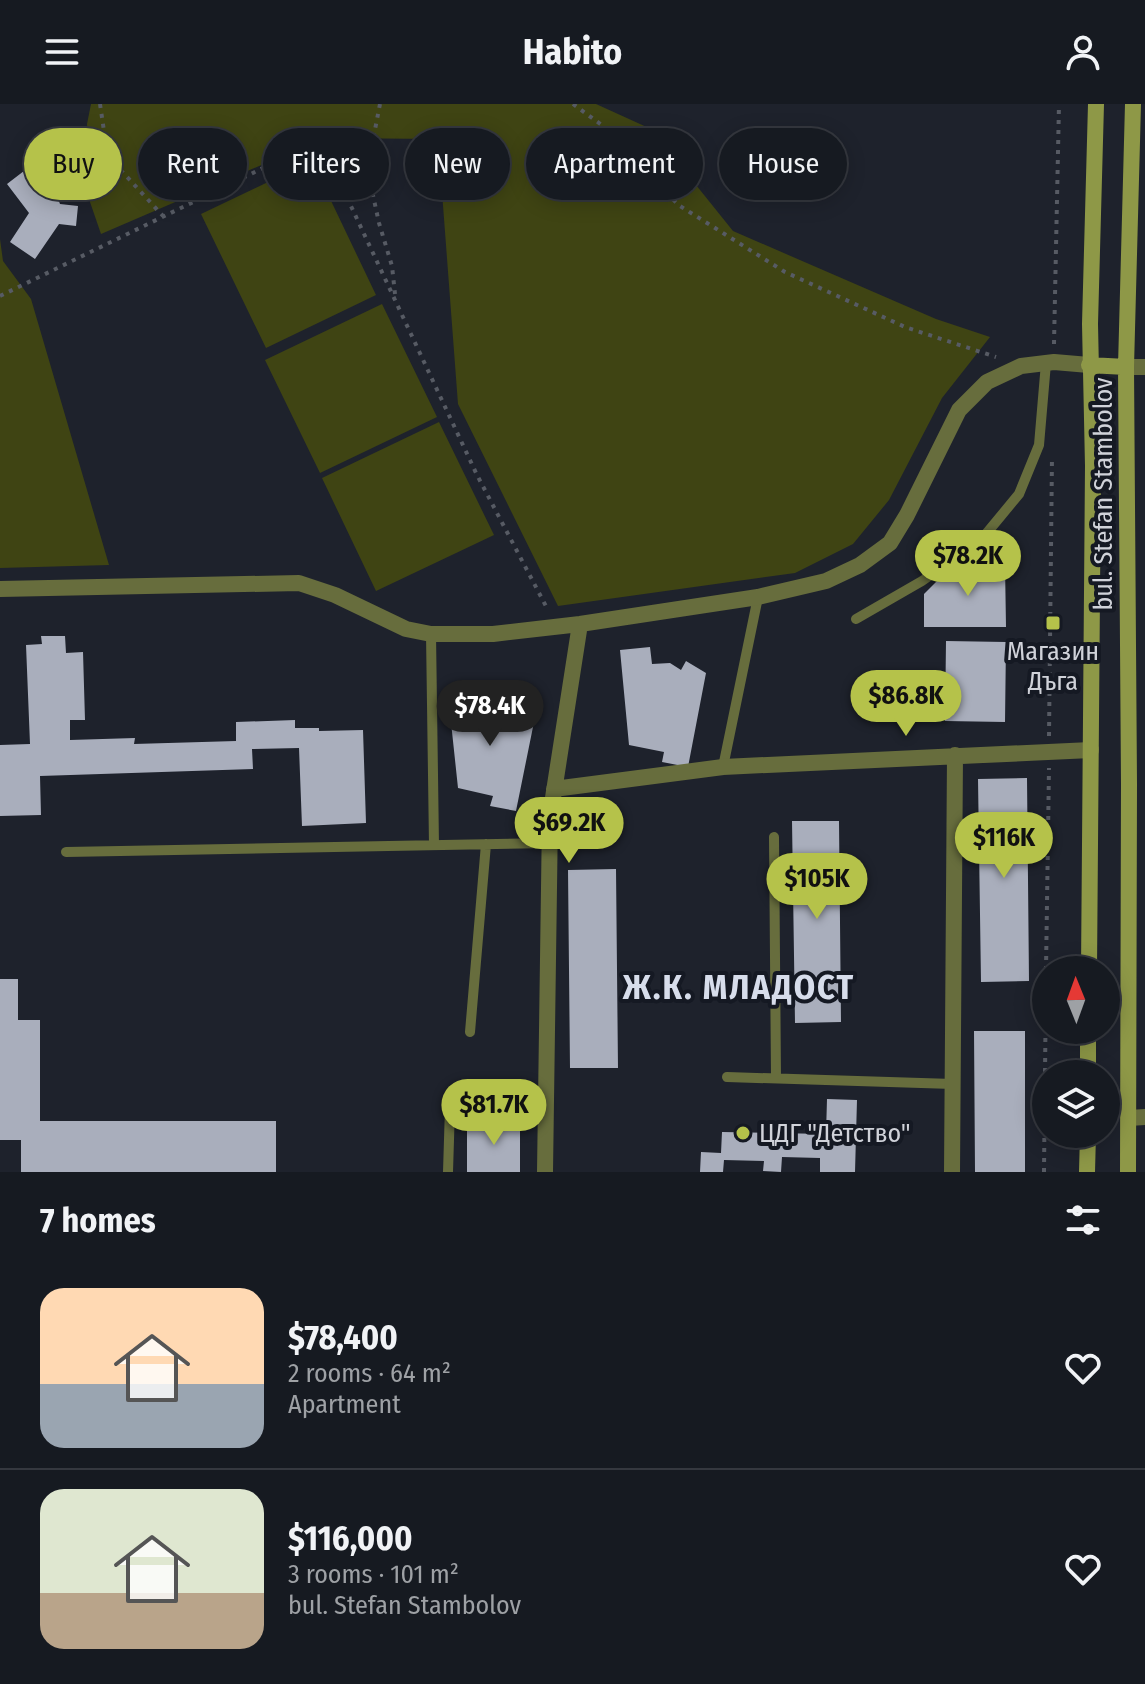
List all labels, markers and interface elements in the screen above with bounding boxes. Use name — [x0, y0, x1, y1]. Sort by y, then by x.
icon: menu — [40, 30, 84, 74]
text: Habito — [523, 30, 622, 74]
icon: person — [1061, 30, 1105, 74]
chip: Buy — [24, 128, 122, 200]
chip: Rent — [138, 128, 247, 200]
chip: Filters — [263, 128, 389, 200]
chip: New — [405, 128, 510, 200]
chip: Apartment — [526, 128, 703, 200]
chip: House — [719, 128, 847, 200]
street label: bul. Stefan Stambolov — [1088, 377, 1119, 611]
pin: $78.2K — [903, 530, 1033, 598]
text: $78.2K — [933, 540, 1003, 571]
marker: Магазин Дъга — [1044, 614, 1062, 632]
place label: Магазин Дъга — [1007, 636, 1099, 697]
pin: $86.8K — [841, 670, 971, 738]
pin: $78.4K — [425, 680, 555, 748]
text: $86.8K — [868, 680, 944, 711]
text: $78.4K — [455, 690, 525, 721]
pin: $69.2K — [504, 797, 634, 865]
text: $69.2K — [533, 807, 605, 838]
pin: $116K — [948, 812, 1060, 880]
text: $116K — [973, 822, 1035, 853]
pin: $105K — [761, 853, 873, 921]
text: $105K — [784, 863, 850, 894]
north arrow — [1032, 956, 1120, 1044]
map controls — [1032, 956, 1120, 1148]
district label: Ж.К. МЛАДОСТ — [622, 967, 855, 1008]
button: layers — [1032, 1060, 1120, 1148]
pin: $81.7K — [429, 1079, 559, 1147]
text: $81.7K — [459, 1089, 529, 1120]
place label: ЦДГ "Детство" — [759, 1118, 911, 1149]
marker: ЦДГ "Детство" — [734, 1124, 752, 1142]
icon: filters — [1061, 1198, 1105, 1242]
text: 7 homes — [40, 1200, 156, 1241]
text: $78,400 — [288, 1317, 398, 1358]
icon: home — [104, 1320, 200, 1416]
icon: heart — [1061, 1346, 1105, 1390]
text: 2 rooms · 64 m² — [288, 1358, 451, 1389]
text: Apartment — [288, 1389, 401, 1420]
text: $116,000 — [288, 1518, 413, 1559]
icon: home — [104, 1521, 200, 1617]
icon: heart — [1061, 1547, 1105, 1591]
text: 3 rooms · 101 m² — [288, 1559, 459, 1590]
text: bul. Stefan Stambolov — [288, 1590, 521, 1621]

